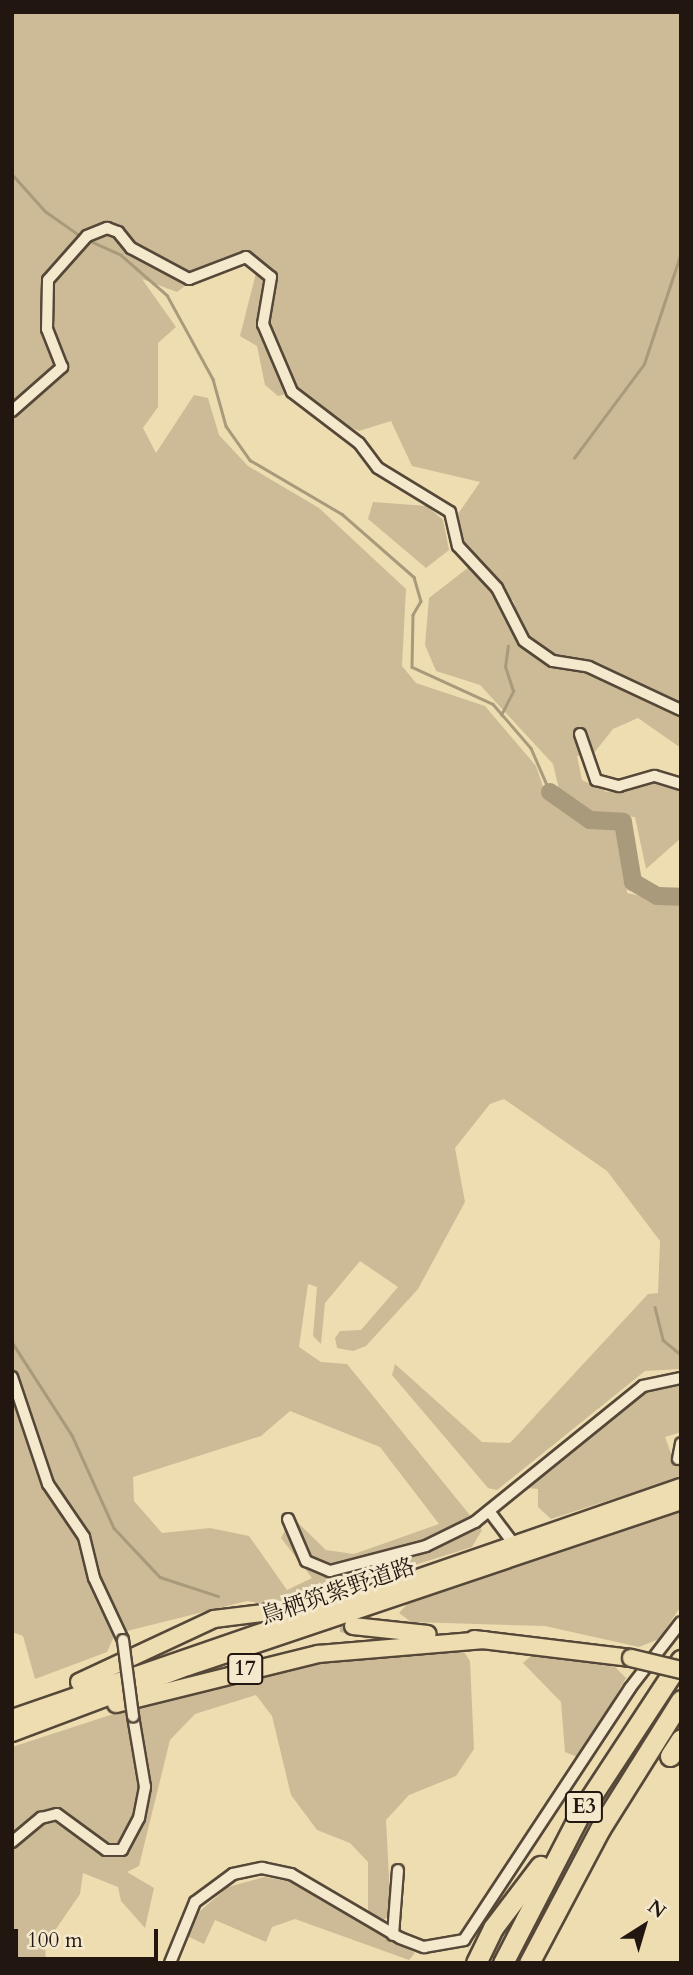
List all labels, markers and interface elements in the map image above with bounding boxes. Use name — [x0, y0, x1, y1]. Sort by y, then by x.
street label: 鳥栖筑紫野道路 — [257, 1553, 419, 1631]
road number: 17 — [226, 1652, 264, 1686]
road number: E3 — [565, 1790, 603, 1825]
north arrow — [609, 1891, 679, 1961]
text: N — [642, 1894, 671, 1925]
scale bar — [18, 1916, 161, 1960]
text: 100 m — [27, 1926, 83, 1955]

